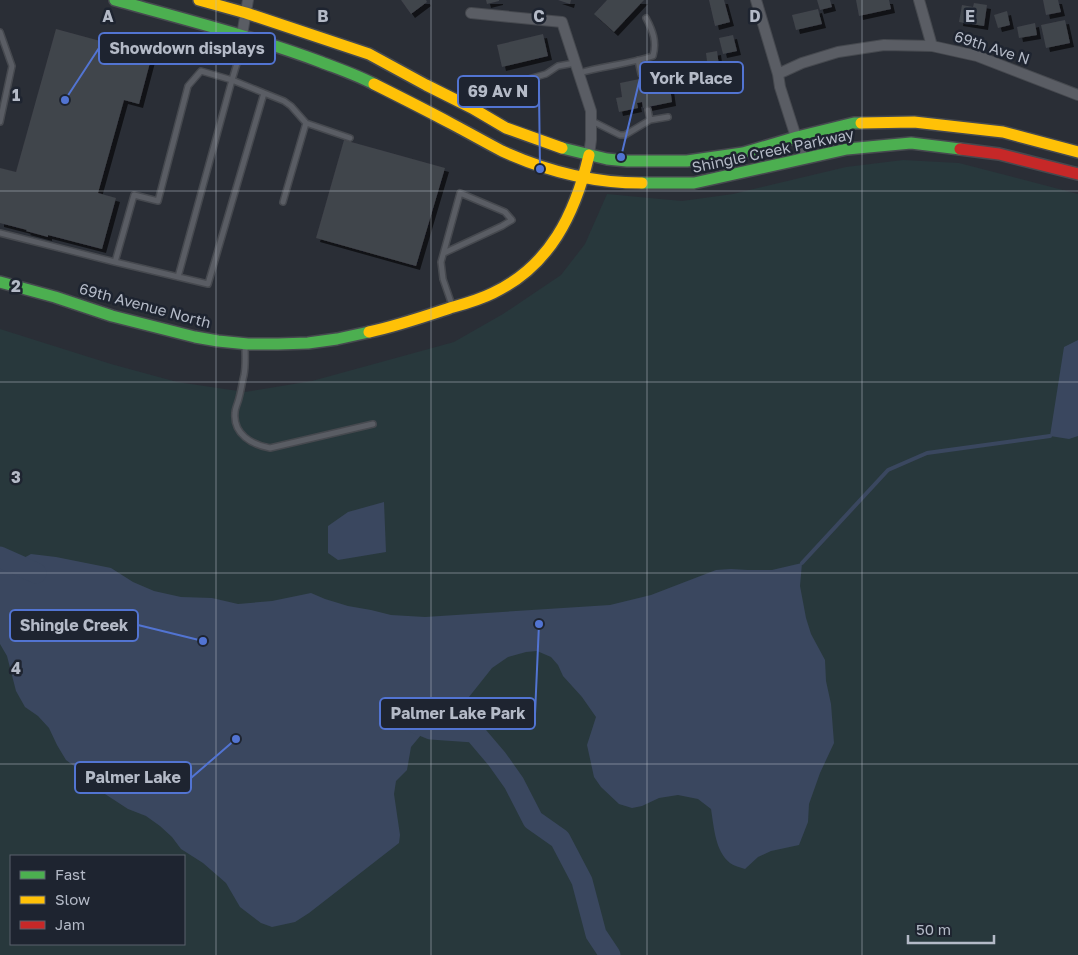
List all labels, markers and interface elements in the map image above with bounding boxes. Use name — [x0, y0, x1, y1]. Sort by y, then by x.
text: A — [102, 6, 114, 26]
text: B — [317, 6, 329, 26]
text: C — [533, 6, 545, 26]
text: D — [749, 6, 761, 26]
text: E — [965, 6, 975, 26]
street label: 69th Ave N — [952, 26, 1032, 68]
callout: Showdown displays — [99, 33, 275, 64]
text: Showdown displays — [109, 38, 265, 58]
callout: York Place — [640, 62, 743, 93]
text: York Place — [650, 68, 732, 88]
callout: 69 Av N — [458, 76, 539, 107]
text: 69 Av N — [468, 81, 528, 101]
text: 1 — [12, 85, 20, 105]
street label: Shingle Creek Parkway — [690, 124, 856, 176]
text: 2 — [11, 276, 21, 296]
street label: 69th Avenue North — [77, 279, 213, 331]
text: 3 — [11, 467, 21, 487]
callout: Shingle Creek — [10, 610, 138, 641]
text: Shingle Creek — [20, 615, 129, 635]
text: 4 — [11, 658, 21, 678]
callout: Palmer Lake Park — [380, 698, 535, 729]
text: Palmer Lake Park — [390, 703, 526, 723]
callout: Palmer Lake — [75, 762, 191, 793]
text: Palmer Lake — [85, 767, 181, 787]
legend — [10, 855, 185, 945]
text: Fast — [55, 865, 86, 883]
text: Slow — [55, 890, 90, 908]
scale bar — [908, 912, 994, 944]
text: Jam — [55, 915, 85, 933]
text: 50 m — [916, 920, 951, 938]

